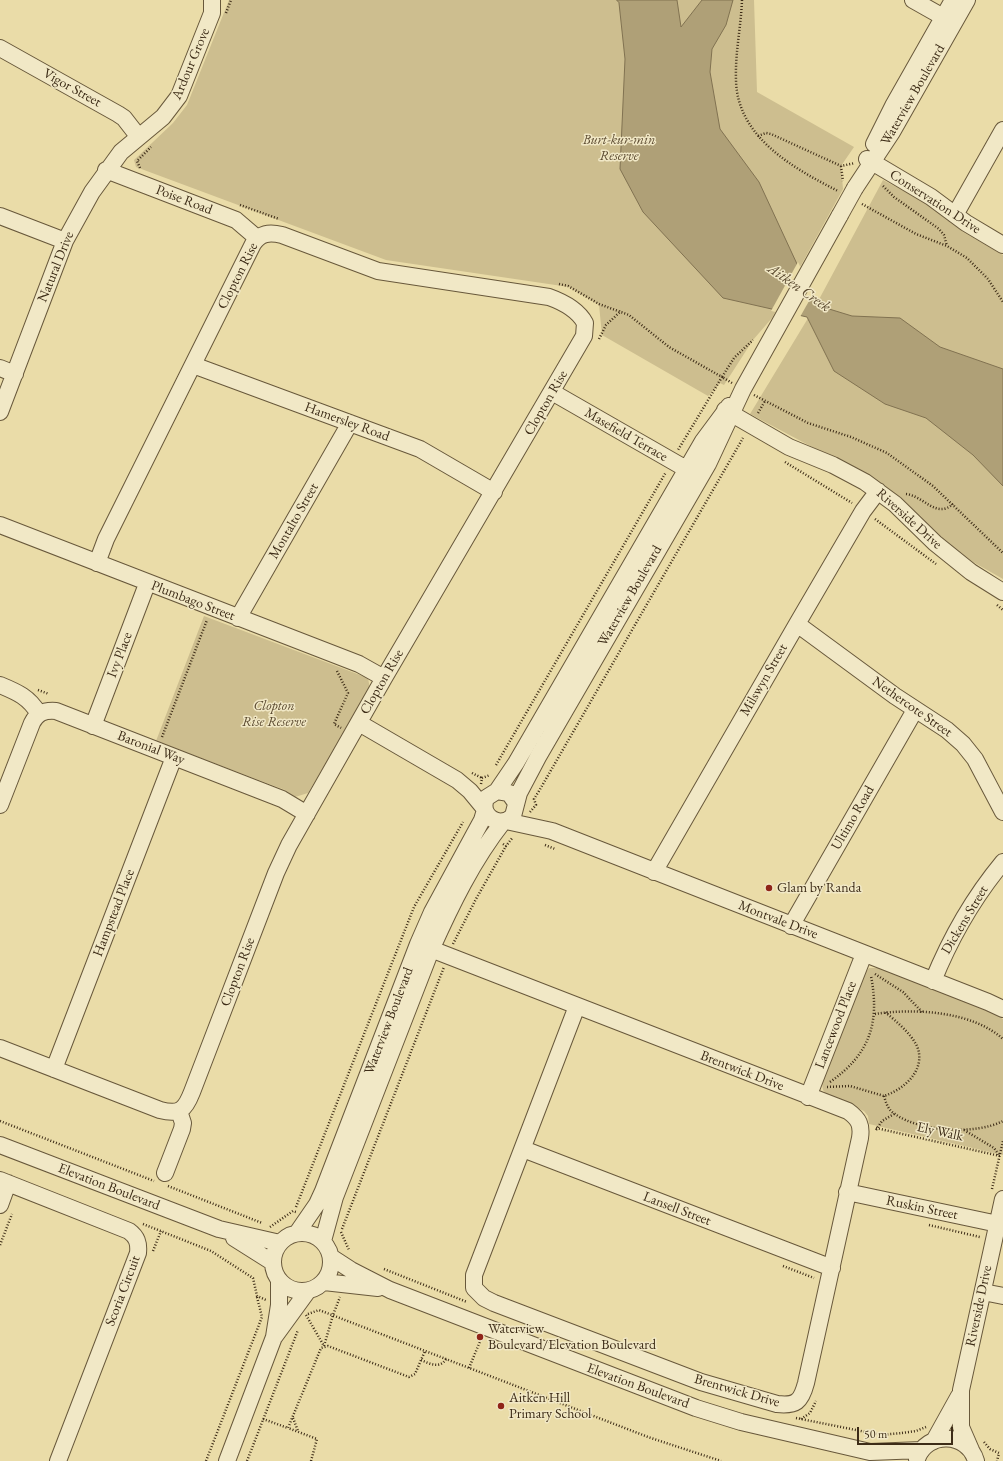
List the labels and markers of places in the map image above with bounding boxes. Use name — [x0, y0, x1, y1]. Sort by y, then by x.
place label: Glam by Randa — [777, 880, 861, 896]
marker: Glam by Randa — [764, 883, 774, 893]
place label: Waterview Boulevard/Elevation Boulevard — [488, 1321, 656, 1354]
marker: Waterview Boulevard/Elevation Boulevard — [475, 1332, 485, 1342]
place label: Aitken Hill Primary School — [509, 1390, 591, 1422]
marker: Aitken Hill Primary School — [496, 1401, 506, 1411]

